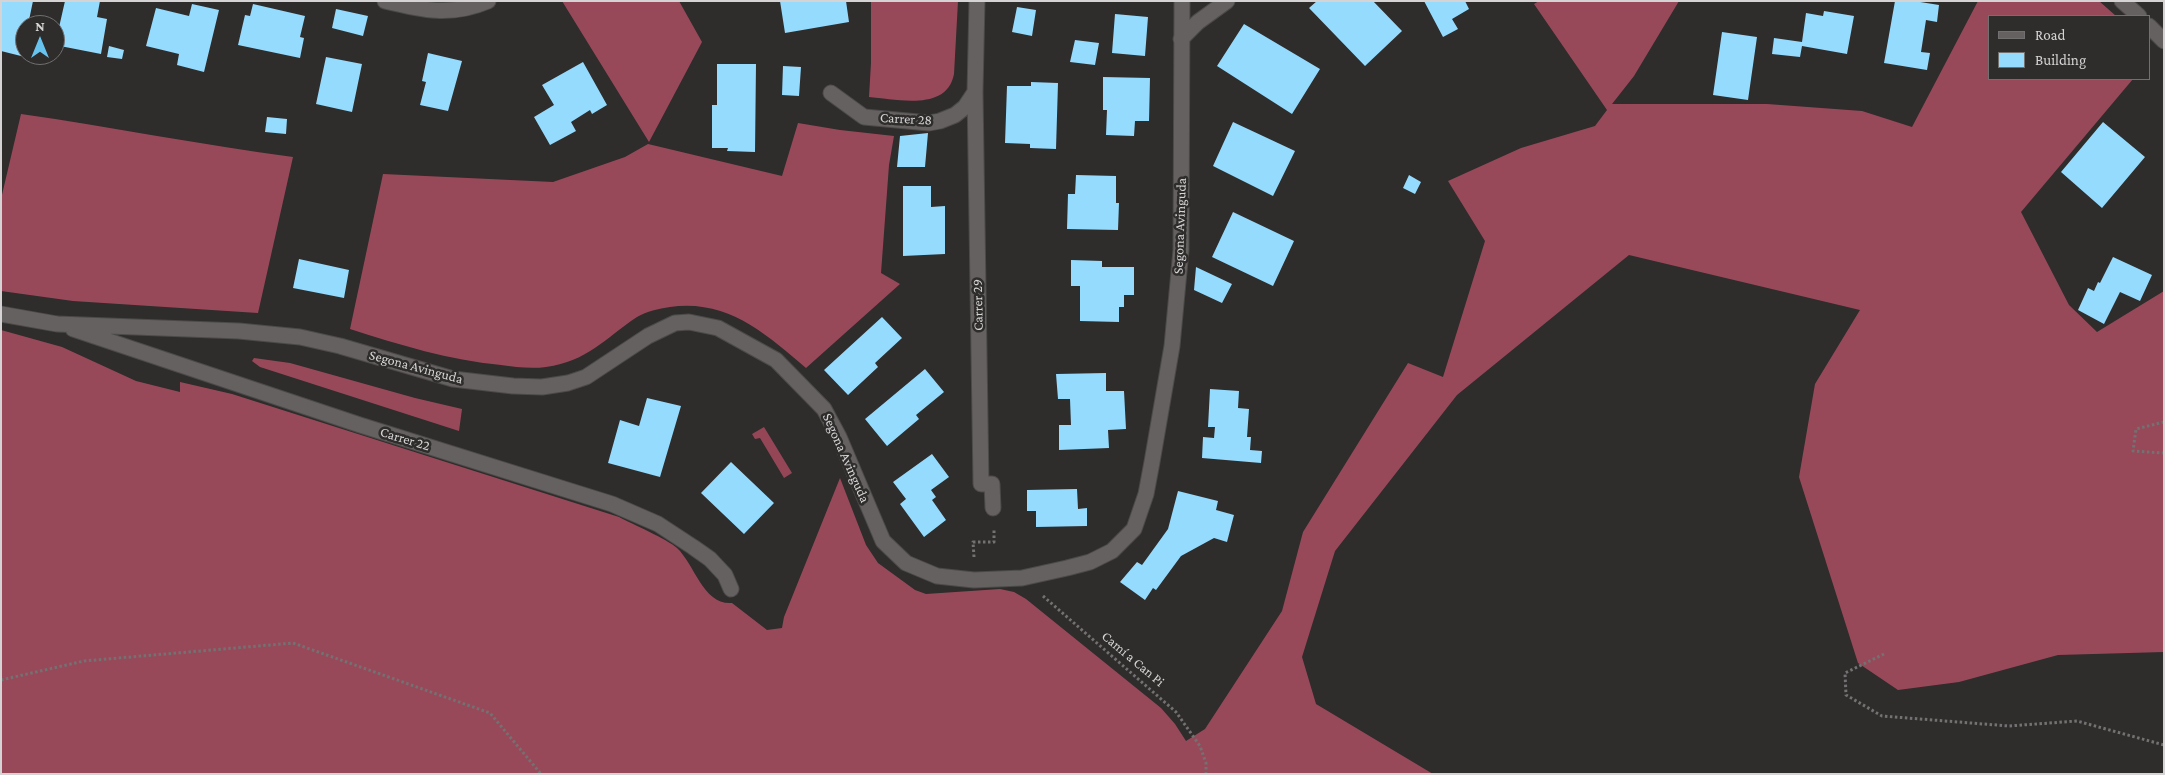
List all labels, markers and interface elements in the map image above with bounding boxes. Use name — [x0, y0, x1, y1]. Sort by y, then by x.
north arrow — [15, 15, 65, 65]
legend — [1988, 15, 2150, 80]
text: N — [35, 18, 45, 34]
text: Road — [2035, 27, 2065, 43]
text: Building — [2035, 52, 2086, 68]
street label: Carrer 28 — [879, 109, 933, 129]
street label: Segona Avinguda — [1170, 178, 1190, 274]
street label: Carrer 29 — [969, 279, 987, 331]
street label: Segona Avinguda — [367, 346, 465, 388]
street label: Segona Avinguda — [819, 411, 873, 505]
street label: Carrer 22 — [378, 423, 432, 455]
street label: Camí a Can Pi — [1098, 628, 1168, 690]

